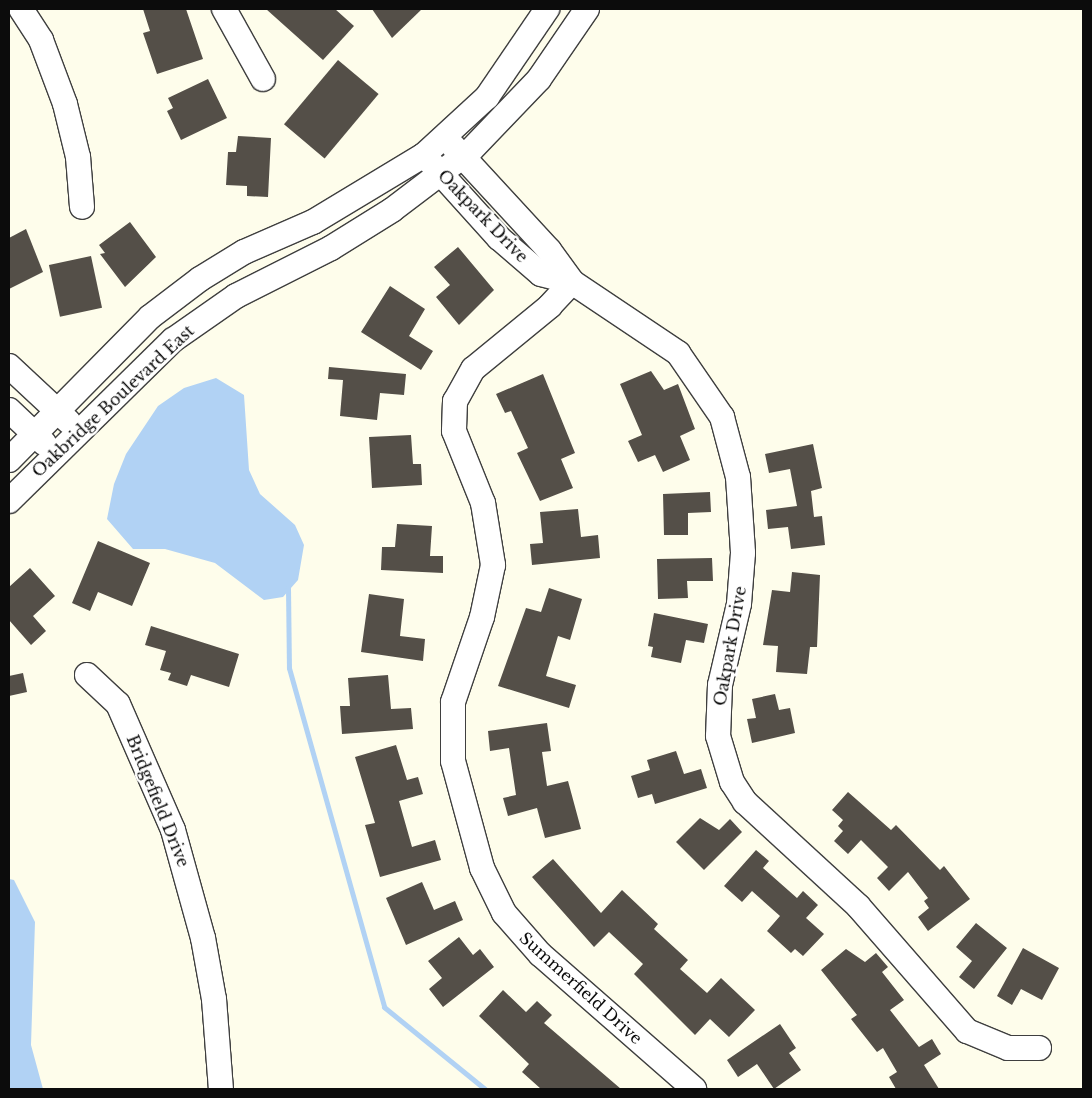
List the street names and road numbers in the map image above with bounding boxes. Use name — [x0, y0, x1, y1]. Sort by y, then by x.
street label: Oakpark Drive — [434, 166, 532, 266]
street label: Oakbridge Boulevard East — [28, 321, 198, 481]
street label: Oakpark Drive — [710, 585, 750, 707]
street label: Bridgefield Drive — [123, 732, 193, 870]
street label: Summerfield Drive — [516, 928, 646, 1048]

